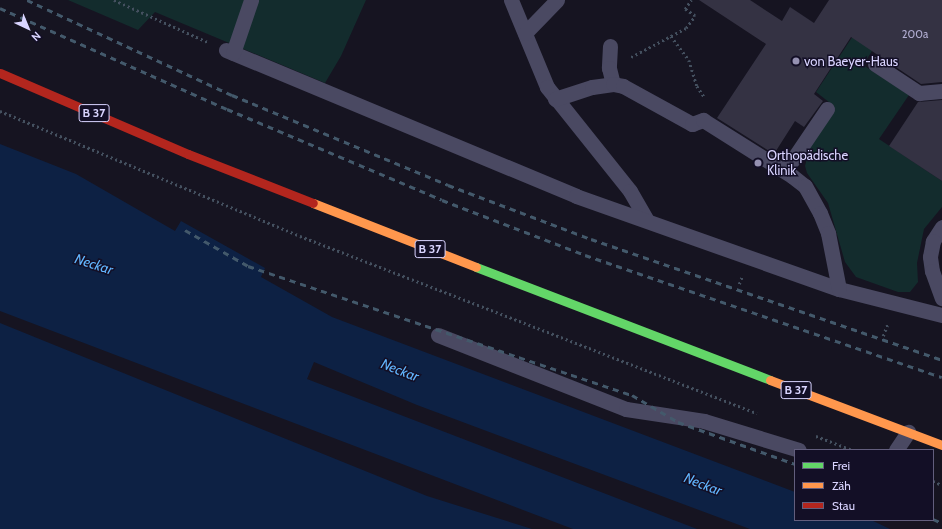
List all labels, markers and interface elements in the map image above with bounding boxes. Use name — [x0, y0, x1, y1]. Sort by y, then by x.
north arrow — [8, 8, 48, 48]
house number: 200a — [902, 27, 928, 41]
text: N — [29, 29, 44, 44]
place label: von Baeyer-Haus — [804, 53, 898, 69]
marker: von Baeyer-Haus — [791, 56, 801, 66]
road number: B 37 — [78, 103, 110, 123]
place label: Orthopädische Klinik — [767, 148, 848, 179]
marker: Orthopädische Klinik — [752, 157, 764, 169]
road number: B 37 — [414, 239, 446, 259]
water label: Neckar — [73, 250, 115, 278]
water label: Neckar — [379, 355, 421, 385]
road number: B 37 — [780, 380, 812, 400]
legend — [794, 449, 934, 521]
text: Frei — [832, 458, 850, 473]
water label: Neckar — [682, 469, 724, 499]
text: Zäh — [832, 478, 851, 493]
text: Stau — [832, 498, 855, 513]

